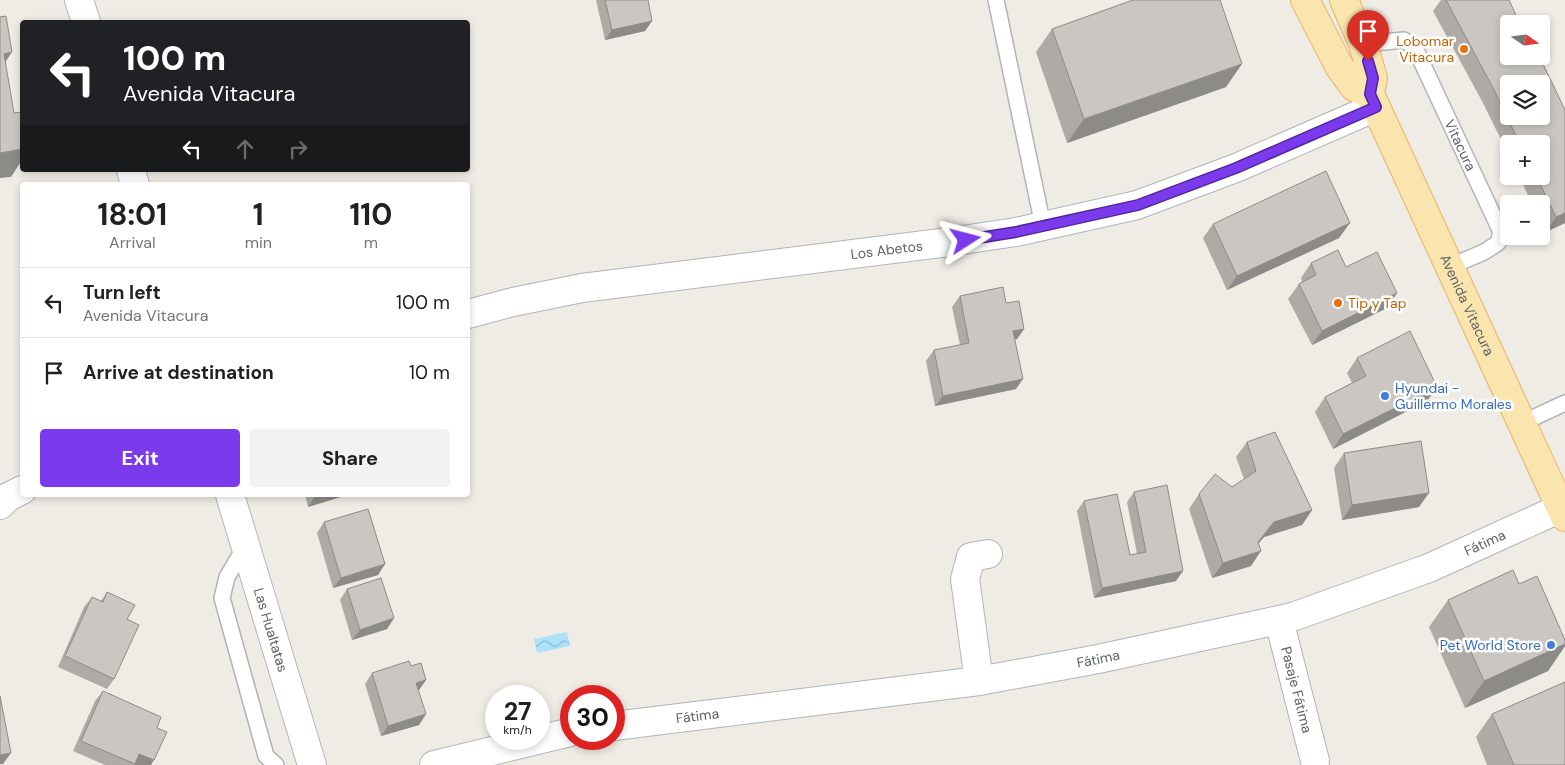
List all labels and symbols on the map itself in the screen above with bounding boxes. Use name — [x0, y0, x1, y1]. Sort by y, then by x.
pin — [1347, 10, 1389, 61]
north arrow — [1500, 15, 1550, 65]
place label: Lobomar Vitacura — [1396, 32, 1454, 66]
marker: Lobomar Vitacura — [1458, 43, 1470, 55]
street label: Vitacura — [1441, 117, 1480, 174]
position arrow — [939, 213, 991, 265]
street label: Los Abetos — [850, 236, 924, 263]
street label: Avenida Vitacura — [1436, 251, 1498, 359]
place label: Tip y Tap — [1348, 294, 1407, 312]
marker: Tip y Tap — [1332, 297, 1344, 309]
place label: Hyundai - Guillermo Morales — [1395, 379, 1512, 413]
marker: Hyundai - Guillermo Morales — [1379, 390, 1391, 402]
street label: Fátima — [1461, 525, 1508, 560]
street label: Las Hualtatas — [250, 586, 292, 674]
place label: Pet World Store — [1440, 636, 1541, 654]
marker: Pet World Store — [1545, 639, 1557, 651]
street label: Pasaje Fátima — [1277, 645, 1316, 735]
street label: Fátima — [1075, 646, 1121, 672]
speed limit sign: 30 — [560, 685, 625, 750]
street label: Fátima — [675, 704, 720, 727]

